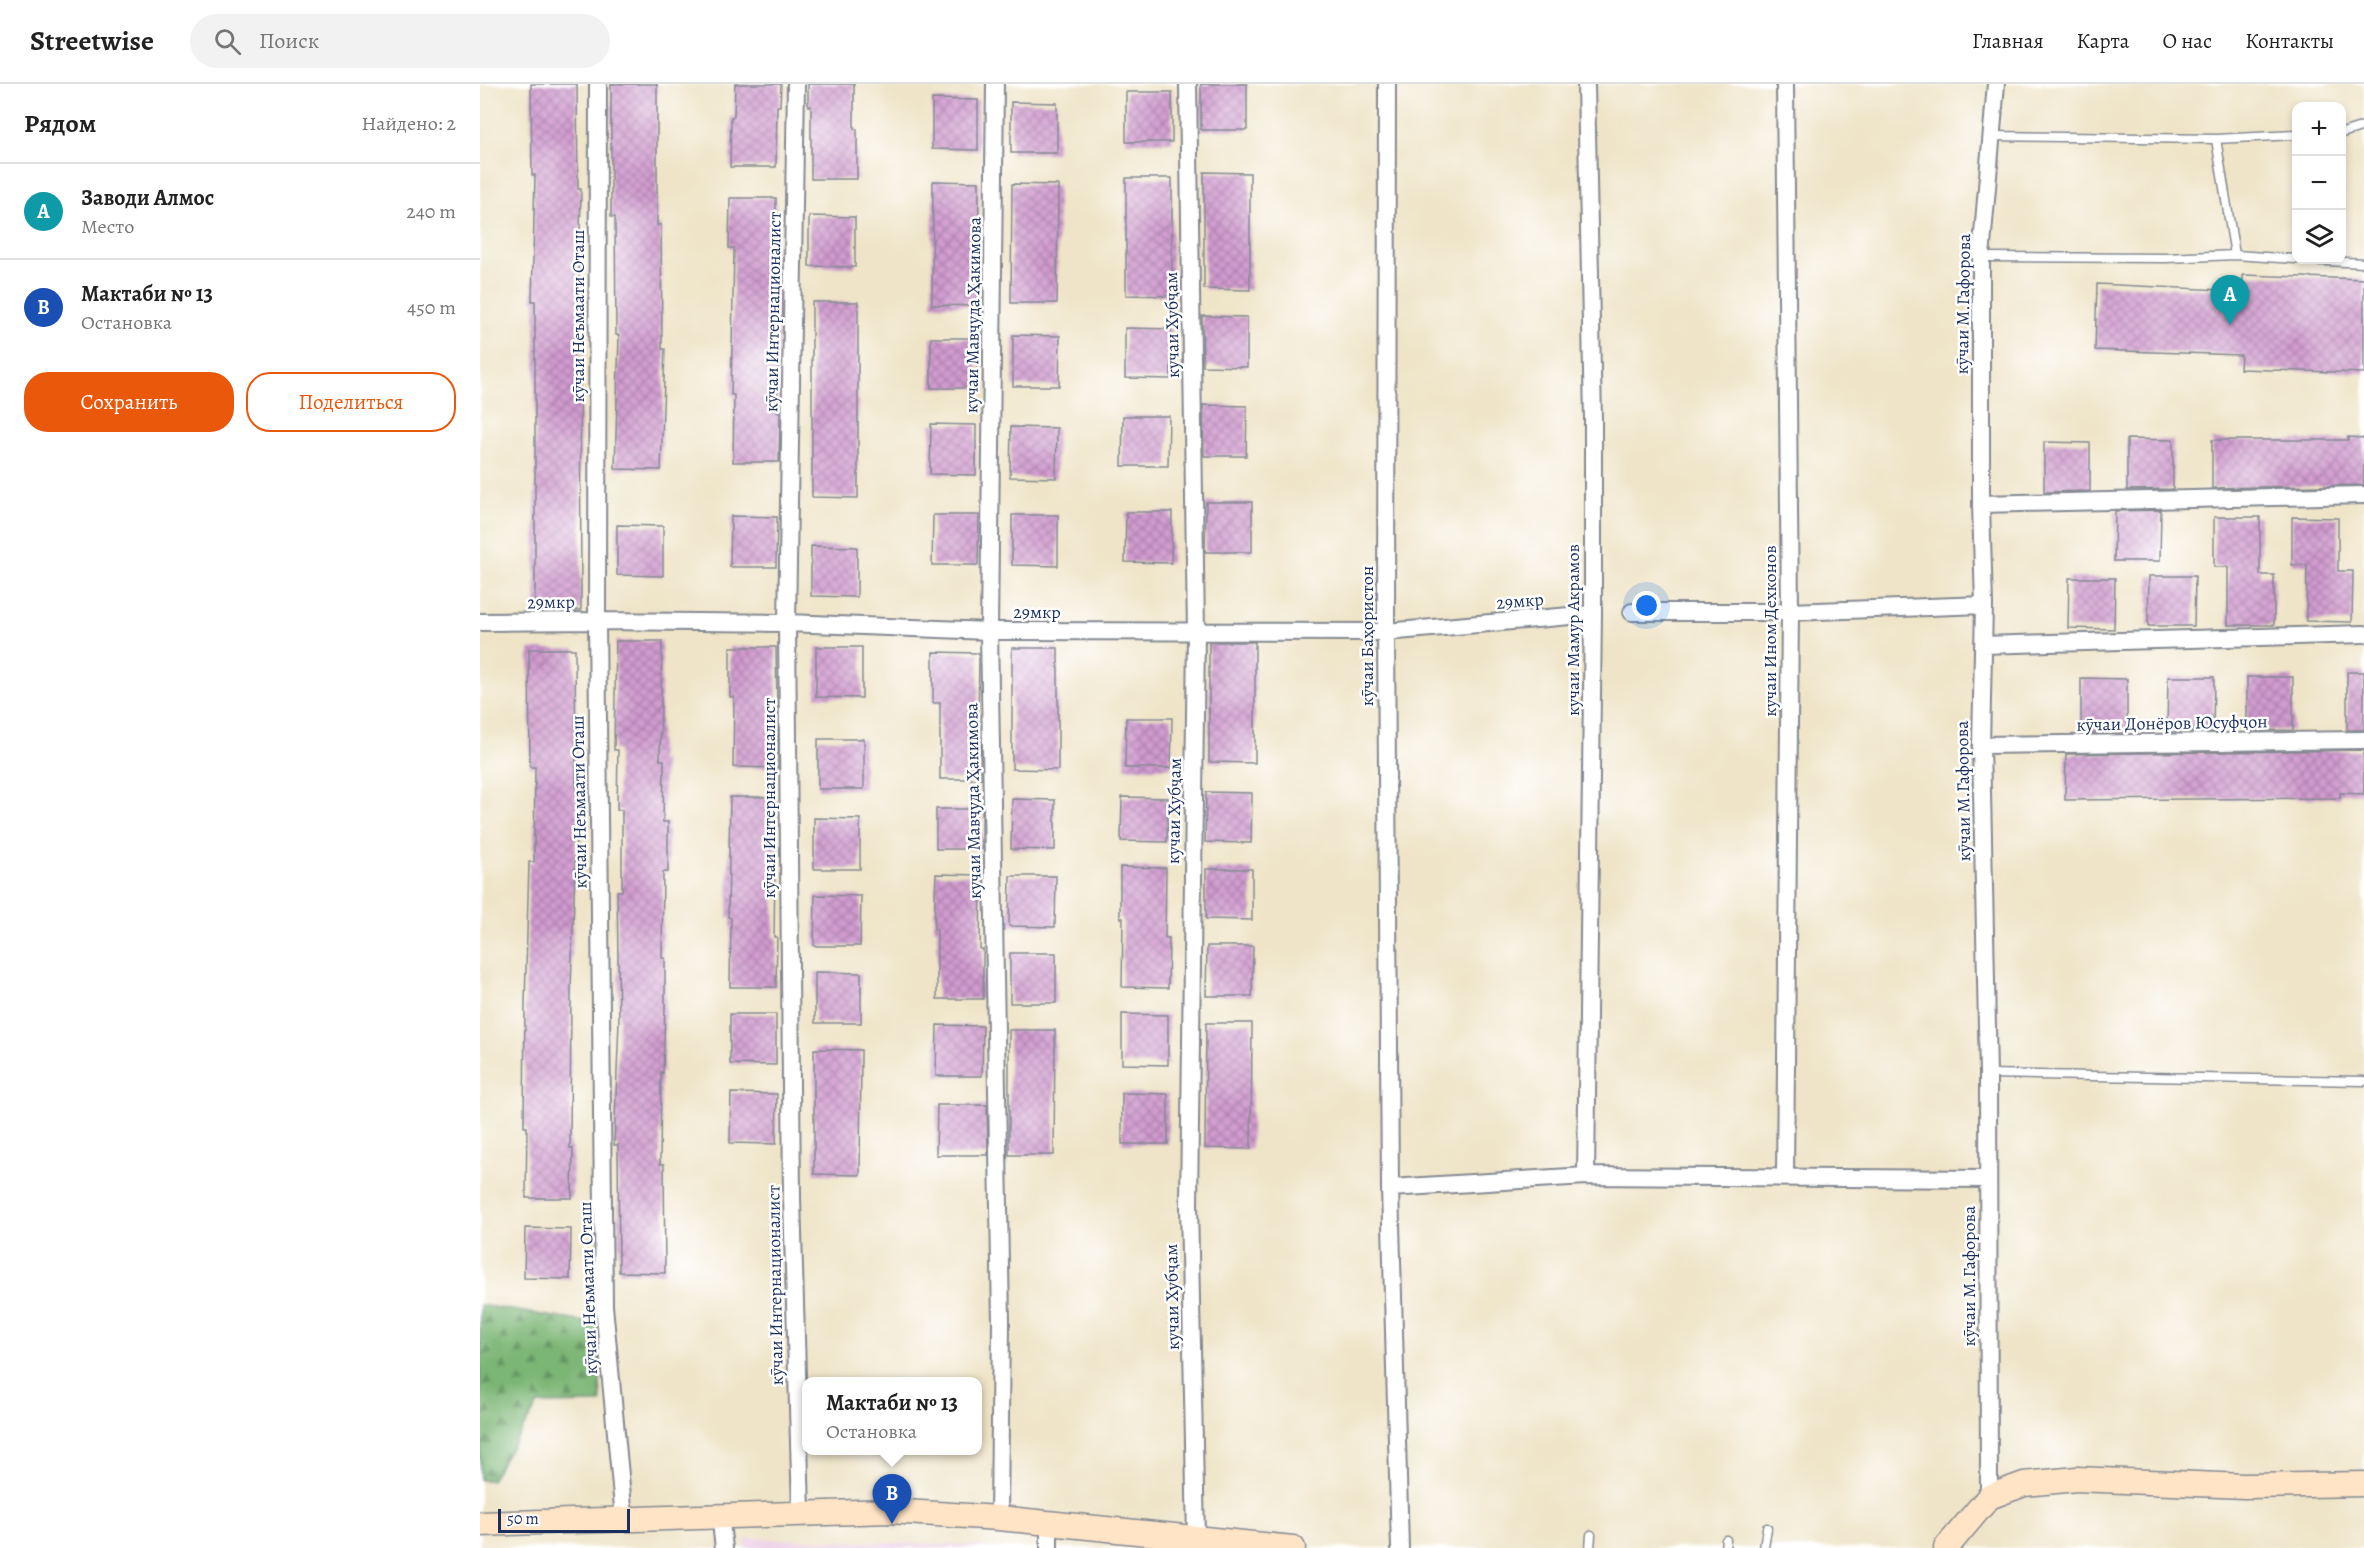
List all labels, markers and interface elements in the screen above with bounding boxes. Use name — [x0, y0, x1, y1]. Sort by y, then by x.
search box — [190, 14, 610, 68]
text: Streetwise — [30, 22, 154, 60]
icon: search — [211, 25, 244, 58]
text: Поиск — [259, 26, 319, 56]
text: Главная — [1972, 27, 2044, 55]
text: Карта — [2077, 27, 2129, 55]
text: О нас — [2162, 27, 2212, 55]
text: Контакты — [2245, 27, 2334, 55]
map controls — [2292, 102, 2346, 264]
button: + — [2292, 102, 2346, 156]
text: Рядом — [24, 106, 96, 141]
text: Найдено: 2 — [361, 110, 456, 137]
button: − — [2292, 156, 2346, 210]
text: Заводи Алмос — [81, 183, 214, 213]
text: A — [37, 198, 50, 225]
text: 240 m — [406, 198, 456, 225]
button: layers — [2292, 210, 2346, 264]
street label: кӯчаи Интернационалист — [759, 212, 787, 412]
text: Место — [81, 213, 134, 240]
street label: кучаи Мавҷуда Ҳакимова — [959, 216, 987, 413]
street label: кӯчаи Неъмаати Оташ — [566, 229, 590, 403]
street label: кӯчаи М.Гафорова — [1950, 233, 1976, 375]
street label: кучаи Хубҷам — [1159, 272, 1185, 378]
pin: A — [2210, 276, 2250, 325]
text: Мактаби № 13 — [81, 279, 213, 309]
text: B — [37, 294, 50, 321]
text: 450 m — [407, 294, 456, 321]
text: Остановка — [81, 309, 172, 336]
button: Сохранить — [24, 372, 234, 432]
button: Поделиться — [246, 372, 456, 432]
street label: кучаи Мамур Акрамов — [1561, 544, 1585, 716]
street label: кучаи Ином Дехконов — [1758, 545, 1782, 717]
street label: кӯчаи Баҳористон — [1355, 566, 1379, 706]
street label: 29мкр — [1495, 587, 1545, 615]
street label: 29мкр — [527, 590, 575, 614]
your location — [1632, 591, 1661, 620]
street label: 29мкр — [1013, 600, 1061, 624]
street label: кӯчаи Интернационалист — [757, 698, 781, 898]
street label: кучаи Мавҷуда Ҳакимова — [959, 702, 987, 899]
street label: кӯчаи Донёров Юсуфҷон — [2076, 709, 2268, 737]
street label: кӯчаи Неъмаати Оташ — [565, 715, 593, 889]
street label: кӯчаи М.Гафорова — [1950, 720, 1976, 862]
street label: кучаи Хубҷам — [1161, 758, 1187, 864]
street label: кӯчаи Интернационалист — [761, 1185, 789, 1385]
street label: кӯчаи Неъмаати Оташ — [573, 1201, 603, 1375]
street label: кӯчаи М.Гафорова — [1957, 1205, 1981, 1346]
street label: кучаи Хубҷам — [1159, 1244, 1185, 1350]
popup — [802, 1377, 982, 1455]
text: Мактаби № 13 — [826, 1388, 958, 1418]
text: Остановка — [826, 1418, 917, 1445]
pin: B — [872, 1474, 912, 1524]
scale bar — [498, 1506, 630, 1534]
text: 50 m — [507, 1508, 539, 1530]

